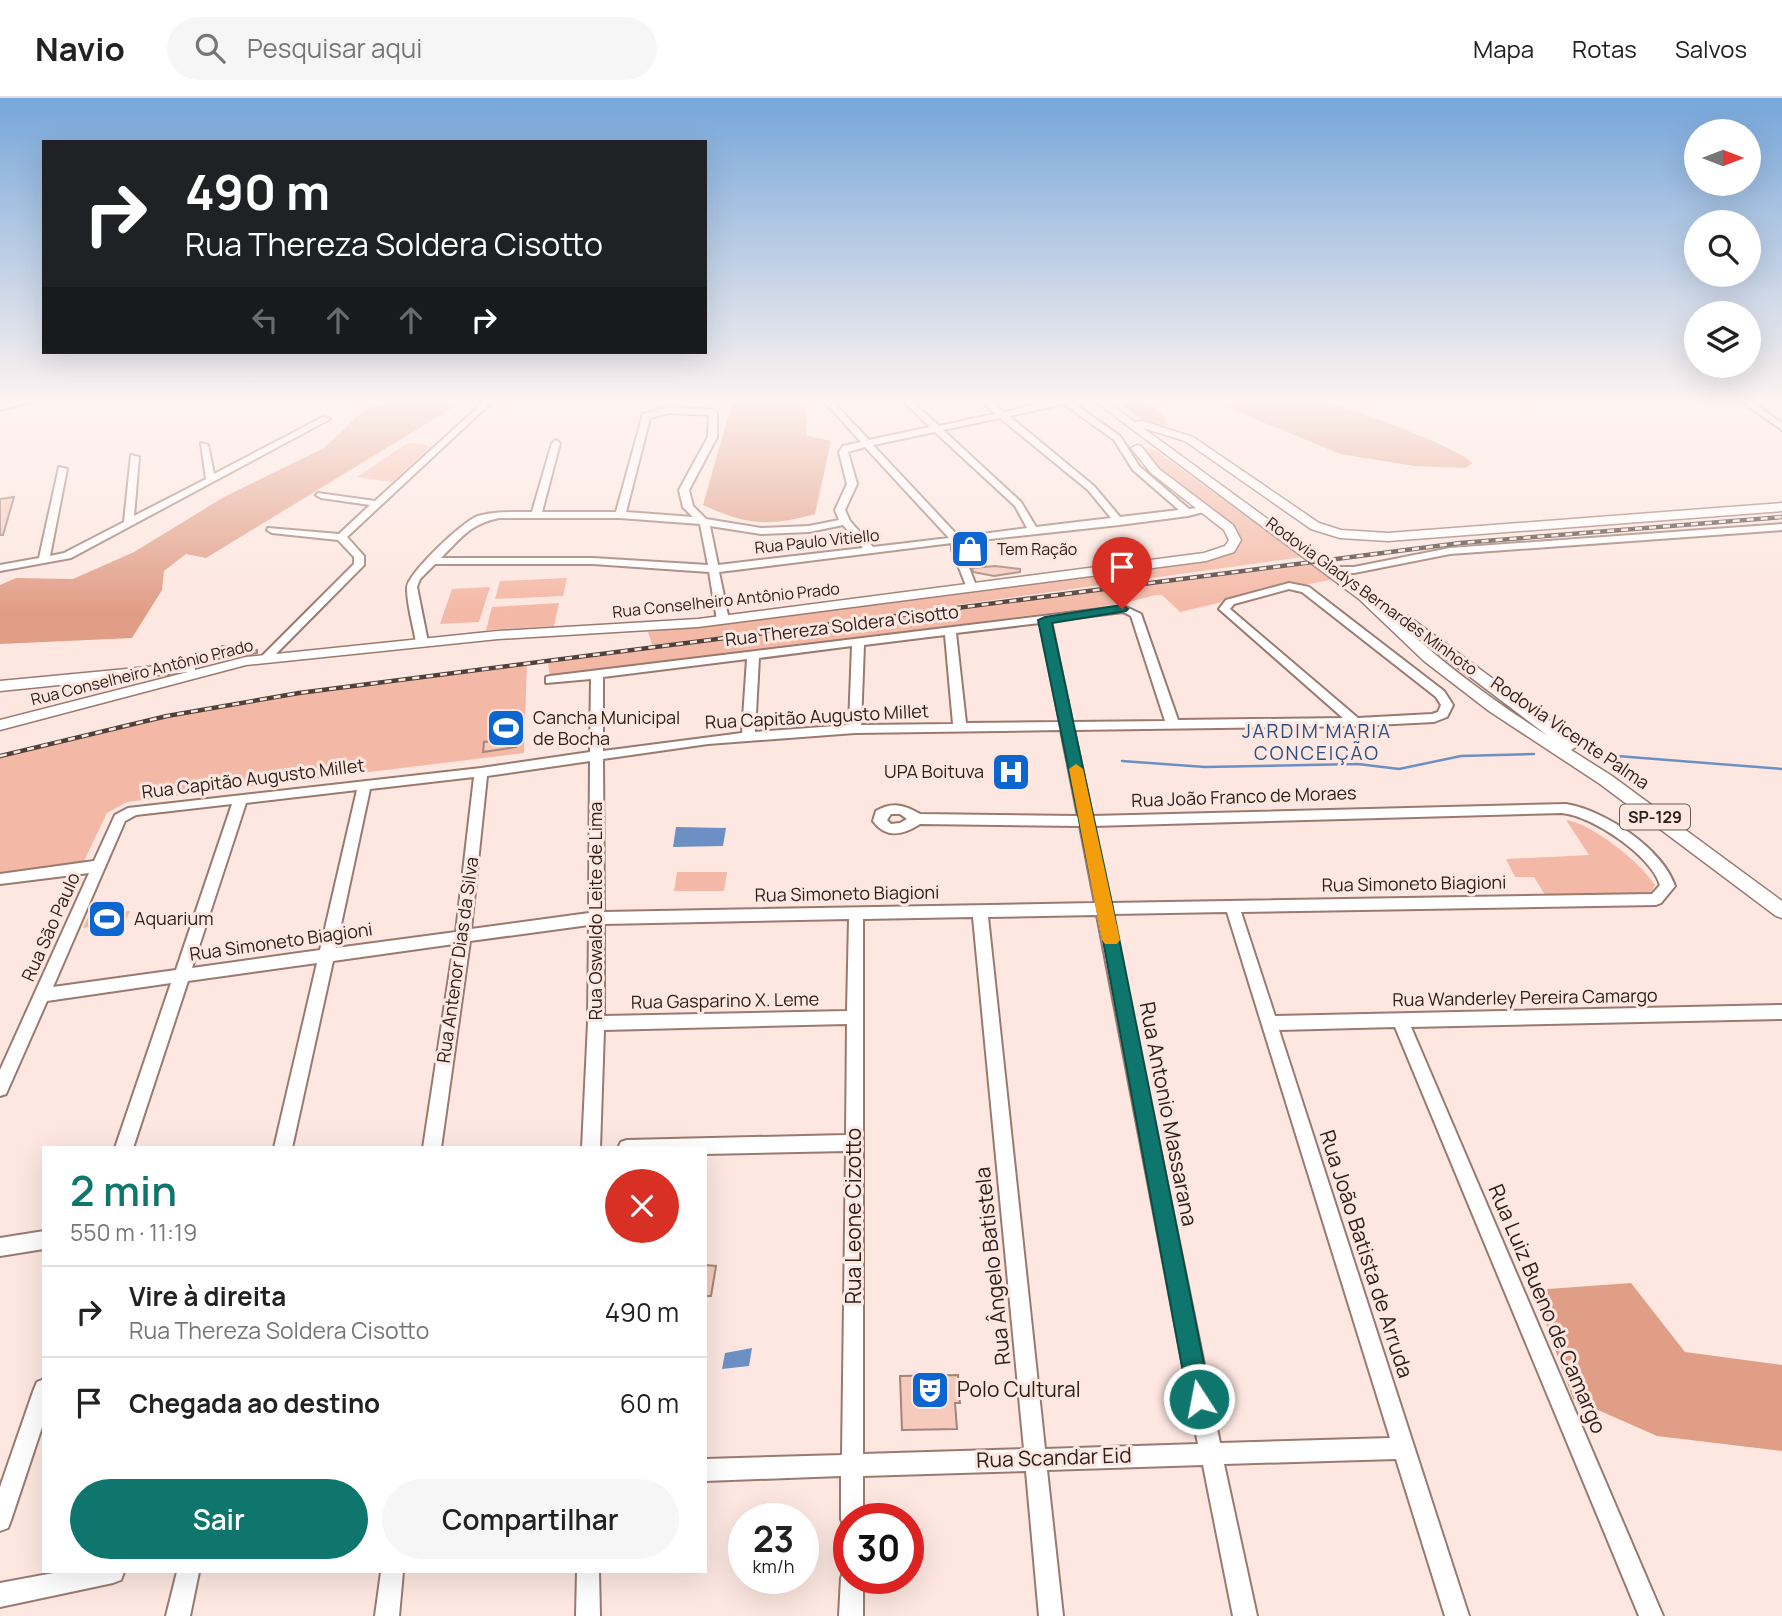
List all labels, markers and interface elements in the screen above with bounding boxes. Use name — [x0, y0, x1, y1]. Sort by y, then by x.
search box — [167, 17, 657, 80]
text: Navio — [35, 26, 125, 71]
icon: search — [191, 29, 229, 67]
text: Pesquisar aqui — [247, 30, 422, 66]
text: Mapa — [1473, 32, 1534, 65]
text: Rotas — [1572, 32, 1637, 65]
text: Salvos — [1675, 32, 1747, 65]
north arrow — [1684, 119, 1760, 196]
map controls — [1684, 119, 1761, 378]
text: 490 m — [185, 158, 330, 225]
icon: right — [70, 168, 161, 259]
button: search — [1684, 210, 1761, 287]
text: Rua Thereza Soldera Cisotto — [185, 222, 603, 266]
icon: left — [246, 301, 284, 339]
icon: ahead — [319, 301, 357, 339]
icon: ahead — [392, 301, 430, 339]
icon: right — [465, 301, 503, 339]
button: layers — [1684, 301, 1761, 378]
street label: Rodovia Gladys Bernardes Minhoto — [1262, 512, 1482, 680]
street label: Rua Paulo Vitiello — [754, 524, 880, 558]
shop icon: Tem Ração — [949, 528, 991, 570]
pin — [1092, 537, 1152, 609]
place label: Tem Ração — [997, 538, 1077, 560]
icon: arrive — [1103, 548, 1141, 586]
street label: Rua Conselheiro Antônio Prado — [611, 577, 841, 623]
street label: Rua Thereza Soldera Cisotto — [724, 599, 960, 651]
street label: Rua Conselheiro Antônio Prado — [28, 634, 256, 710]
street label: Rodovia Vicente Palma — [1487, 670, 1654, 794]
street label: Rua Capitão Augusto Millet — [704, 698, 930, 734]
place label: Cancha Municipal de Bocha — [533, 705, 680, 750]
sports icon: Cancha Municipal de Bocha — [485, 707, 527, 749]
district label: JARDIM MARIA CONCEIÇÃO — [1242, 718, 1392, 766]
hospital icon: UPA Boituva — [990, 751, 1032, 793]
street label: Rua Capitão Augusto Millet — [140, 752, 366, 804]
place label: UPA Boituva — [884, 759, 984, 783]
street label: Rua João Franco de Moraes — [1131, 780, 1357, 812]
street label: Rua Oswaldo Leite de Lima — [583, 802, 607, 1020]
road number: SP-129 — [1620, 804, 1690, 830]
street label: Rua Antenor Dias da Silva — [431, 855, 483, 1064]
street label: Rua São Paulo — [15, 868, 85, 985]
street label: Rua Simoneto Biagioni — [1321, 869, 1507, 897]
street label: Rua Simoneto Biagioni — [754, 879, 940, 907]
sports icon: Aquarium — [86, 898, 128, 940]
place label: Aquarium — [134, 906, 213, 930]
street label: Rua Simoneto Biagioni — [188, 916, 374, 966]
street label: Rua Wanderley Pereira Camargo — [1392, 983, 1658, 1011]
street label: Rua Gasparino X. Leme — [631, 986, 819, 1014]
street label: Rua Antonio Massarana — [1134, 999, 1204, 1228]
street label: Rua João Batista de Arruda — [1314, 1126, 1420, 1381]
street label: Rua Leone Cizotto — [839, 1128, 867, 1304]
text: 2 min — [70, 1161, 177, 1219]
street label: Rua Ângelo Batistela — [968, 1166, 1016, 1367]
button: close — [605, 1169, 679, 1243]
street label: Rua Luiz Bueno de Camargo — [1483, 1180, 1613, 1438]
text: 550 m · 11:19 — [70, 1216, 197, 1248]
text: Vire à direita — [129, 1278, 286, 1314]
icon: right — [70, 1293, 108, 1331]
text: 490 m — [605, 1294, 679, 1330]
text: Rua Thereza Soldera Cisotto — [129, 1314, 429, 1346]
position arrow — [1162, 1362, 1236, 1436]
theatre icon: Polo Cultural — [909, 1369, 951, 1411]
place label: Polo Cultural — [957, 1375, 1081, 1403]
icon: arrive — [70, 1384, 108, 1422]
text: Chegada ao destino — [129, 1385, 380, 1421]
text: 60 m — [620, 1385, 679, 1421]
street label: Rua Scandar Eid — [976, 1440, 1132, 1474]
button: Sair — [70, 1479, 368, 1559]
button: Compartilhar — [382, 1479, 679, 1559]
speed limit sign: 30 — [833, 1503, 924, 1594]
text: 23 — [753, 1515, 794, 1563]
text: km/h — [753, 1554, 794, 1578]

